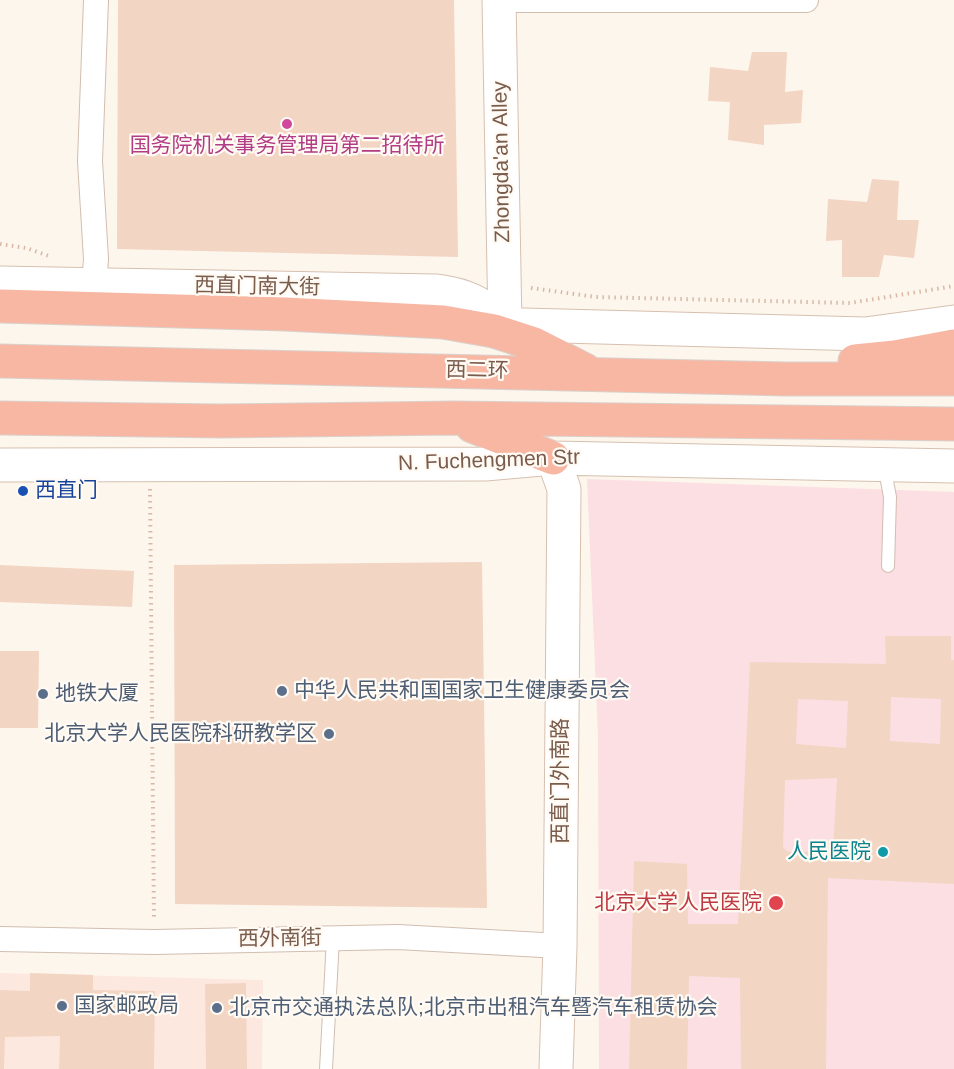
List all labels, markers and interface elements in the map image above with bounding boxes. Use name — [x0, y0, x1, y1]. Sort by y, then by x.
street label: Zhongda'an Alley — [488, 81, 516, 243]
marker: 国务院机关事务管理局第二招待所 — [280, 117, 294, 131]
place label: 国务院机关事务管理局第二招待所 — [130, 133, 444, 159]
street label: 西直门南大街 — [194, 273, 320, 301]
street label: 西二环 — [445, 358, 509, 384]
street label: N. Fuchengmen Str — [398, 445, 580, 477]
place label: 西直门 — [35, 478, 98, 504]
marker: 西直门 — [16, 484, 30, 498]
place label: 中华人民共和国国家卫生健康委员会 — [294, 678, 630, 704]
place label: 地铁大厦 — [55, 681, 139, 707]
marker: 中华人民共和国国家卫生健康委员会 — [275, 684, 289, 698]
marker: 地铁大厦 — [36, 687, 50, 701]
street label: 西直门外南路 — [548, 718, 574, 844]
place label: 北京大学人民医院科研教学区 — [44, 721, 317, 747]
marker: 北京大学人民医院科研教学区 — [322, 727, 336, 741]
place label: 人民医院 — [787, 839, 871, 865]
marker: 人民医院 — [876, 845, 890, 859]
place label: 北京大学人民医院 — [594, 890, 762, 916]
marker: 北京大学人民医院 — [767, 894, 785, 912]
street label: 西外南街 — [238, 926, 322, 952]
place label: 国家邮政局 — [74, 993, 179, 1019]
place label: 北京市交通执法总队;北京市出租汽车暨汽车租赁协会 — [229, 995, 718, 1021]
marker: 国家邮政局 — [55, 999, 69, 1013]
marker: 北京市交通执法总队;北京市出租汽车暨汽车租赁协会 — [210, 1001, 224, 1015]

